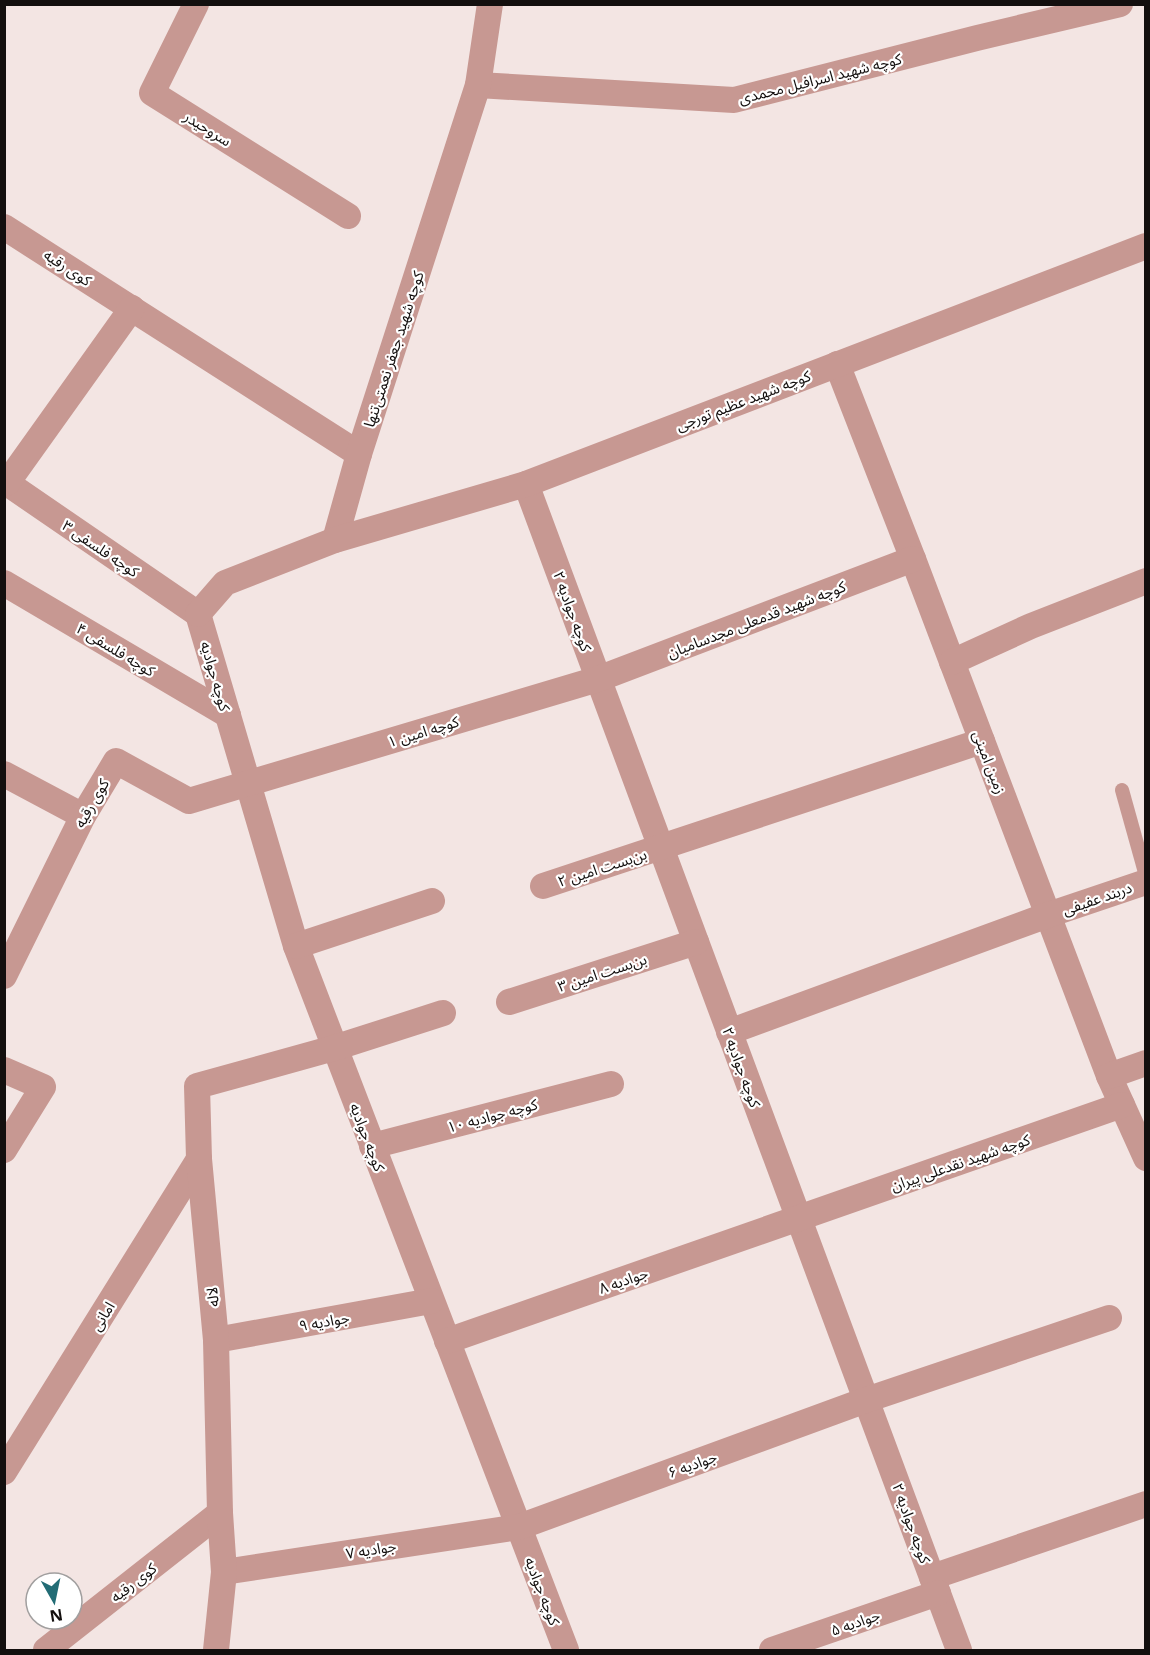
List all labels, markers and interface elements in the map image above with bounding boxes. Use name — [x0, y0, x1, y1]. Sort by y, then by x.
street label: کوچه شهید اسرافیل محمدی — [736, 48, 905, 109]
street label: سروحیدر — [180, 105, 236, 150]
street label: کوی رقیه — [40, 244, 96, 290]
street label: کوچه شهید جعفر نعمتی‌تنها — [358, 268, 429, 430]
street label: کوچه شهید عظیم تورجی — [673, 365, 815, 437]
street label: کوچه فلسفی ۳ — [58, 515, 144, 582]
street label: کوچه جوادیه ۲ — [548, 568, 597, 655]
street label: کوچه شهید قدمعلی مجدسامیان — [664, 575, 849, 663]
street label: کوچه فلسفی ۴ — [73, 618, 160, 682]
street label: کوچه جوادیه — [196, 639, 236, 714]
street label: کوچه امین ۱ — [385, 710, 462, 752]
street label: زمین امینی — [969, 727, 1011, 797]
street label: کوی رقیه — [69, 774, 113, 831]
street label: بن‌بست امین ۲ — [555, 843, 649, 891]
street label: دربند عفیفی — [1060, 877, 1134, 919]
street label: بن‌بست امین ۳ — [555, 948, 649, 996]
street label: کوچه جوادیه ۲ — [717, 1024, 766, 1111]
street label: کوچه جوادیه ۱۰ — [445, 1093, 540, 1138]
street label: کوچه جوادیه — [345, 1100, 390, 1175]
street label: کوچه شهید نقدعلی پیران — [888, 1129, 1033, 1196]
street label: جوادیه ۸ — [596, 1262, 650, 1298]
street label: لاله — [201, 1286, 223, 1308]
street label: امانی — [85, 1298, 119, 1334]
street label: جوادیه ۹ — [297, 1307, 351, 1335]
street label: جوادیه ۶ — [665, 1446, 719, 1482]
street label: کوچه جوادیه ۲ — [887, 1480, 936, 1567]
street label: جوادیه ۷ — [344, 1535, 398, 1563]
street label: کوچه جوادیه — [520, 1554, 565, 1629]
street label: کوی رقیه — [106, 1557, 161, 1606]
north arrow — [24, 1571, 84, 1631]
text: N — [48, 1604, 64, 1628]
street label: جوادیه ۵ — [828, 1604, 882, 1640]

